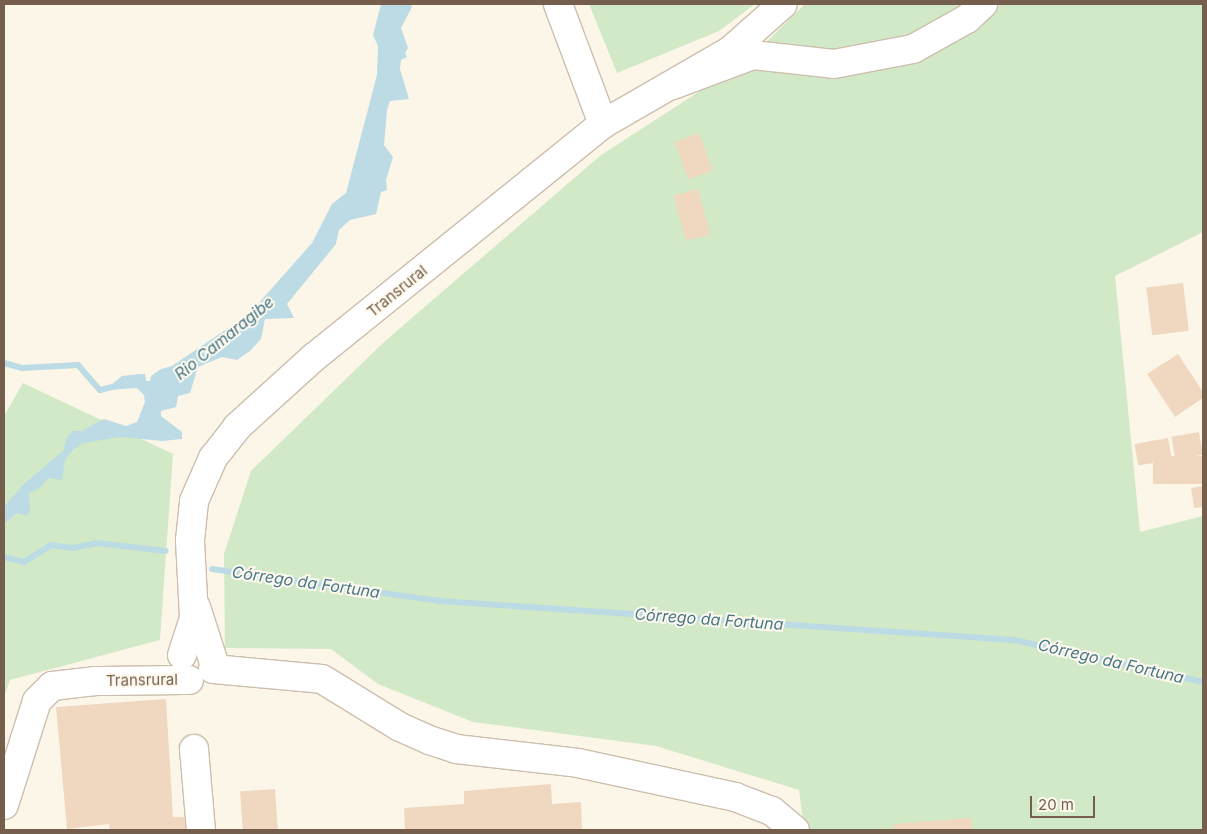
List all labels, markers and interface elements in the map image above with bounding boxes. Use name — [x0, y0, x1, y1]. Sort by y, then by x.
street label: Transrural — [363, 261, 431, 321]
water label: Rio Camaragibe — [171, 292, 277, 384]
water label: Córrego da Fortuna — [231, 562, 381, 602]
water label: Córrego da Fortuna — [634, 604, 784, 634]
water label: Córrego da Fortuna — [1036, 635, 1186, 687]
street label: Transrural — [106, 670, 178, 690]
scale bar — [1032, 786, 1097, 818]
text: 20 m — [1038, 795, 1074, 814]

